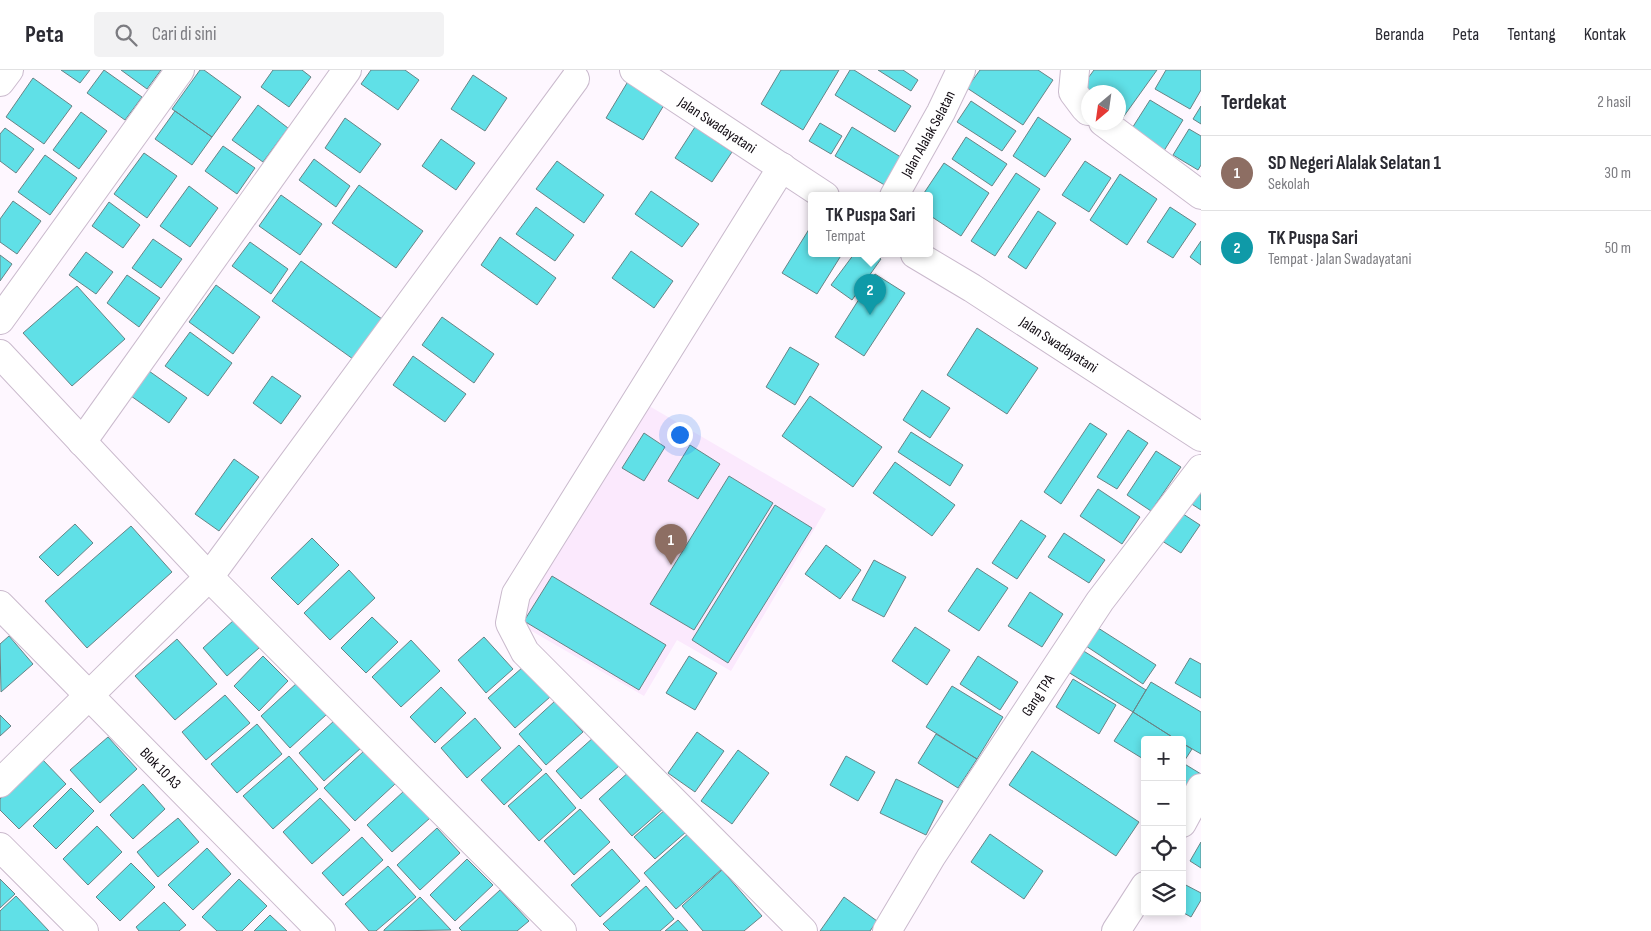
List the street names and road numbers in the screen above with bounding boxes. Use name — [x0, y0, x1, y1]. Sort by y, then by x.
street label: Jalan Alalak Selatan — [897, 88, 960, 182]
street label: Jalan Swadayatani — [674, 92, 760, 158]
street label: Jalan Swadayatani — [1015, 312, 1101, 377]
street label: Gang TPA — [1018, 670, 1059, 720]
street label: Blok 10 A3 — [136, 744, 185, 793]

